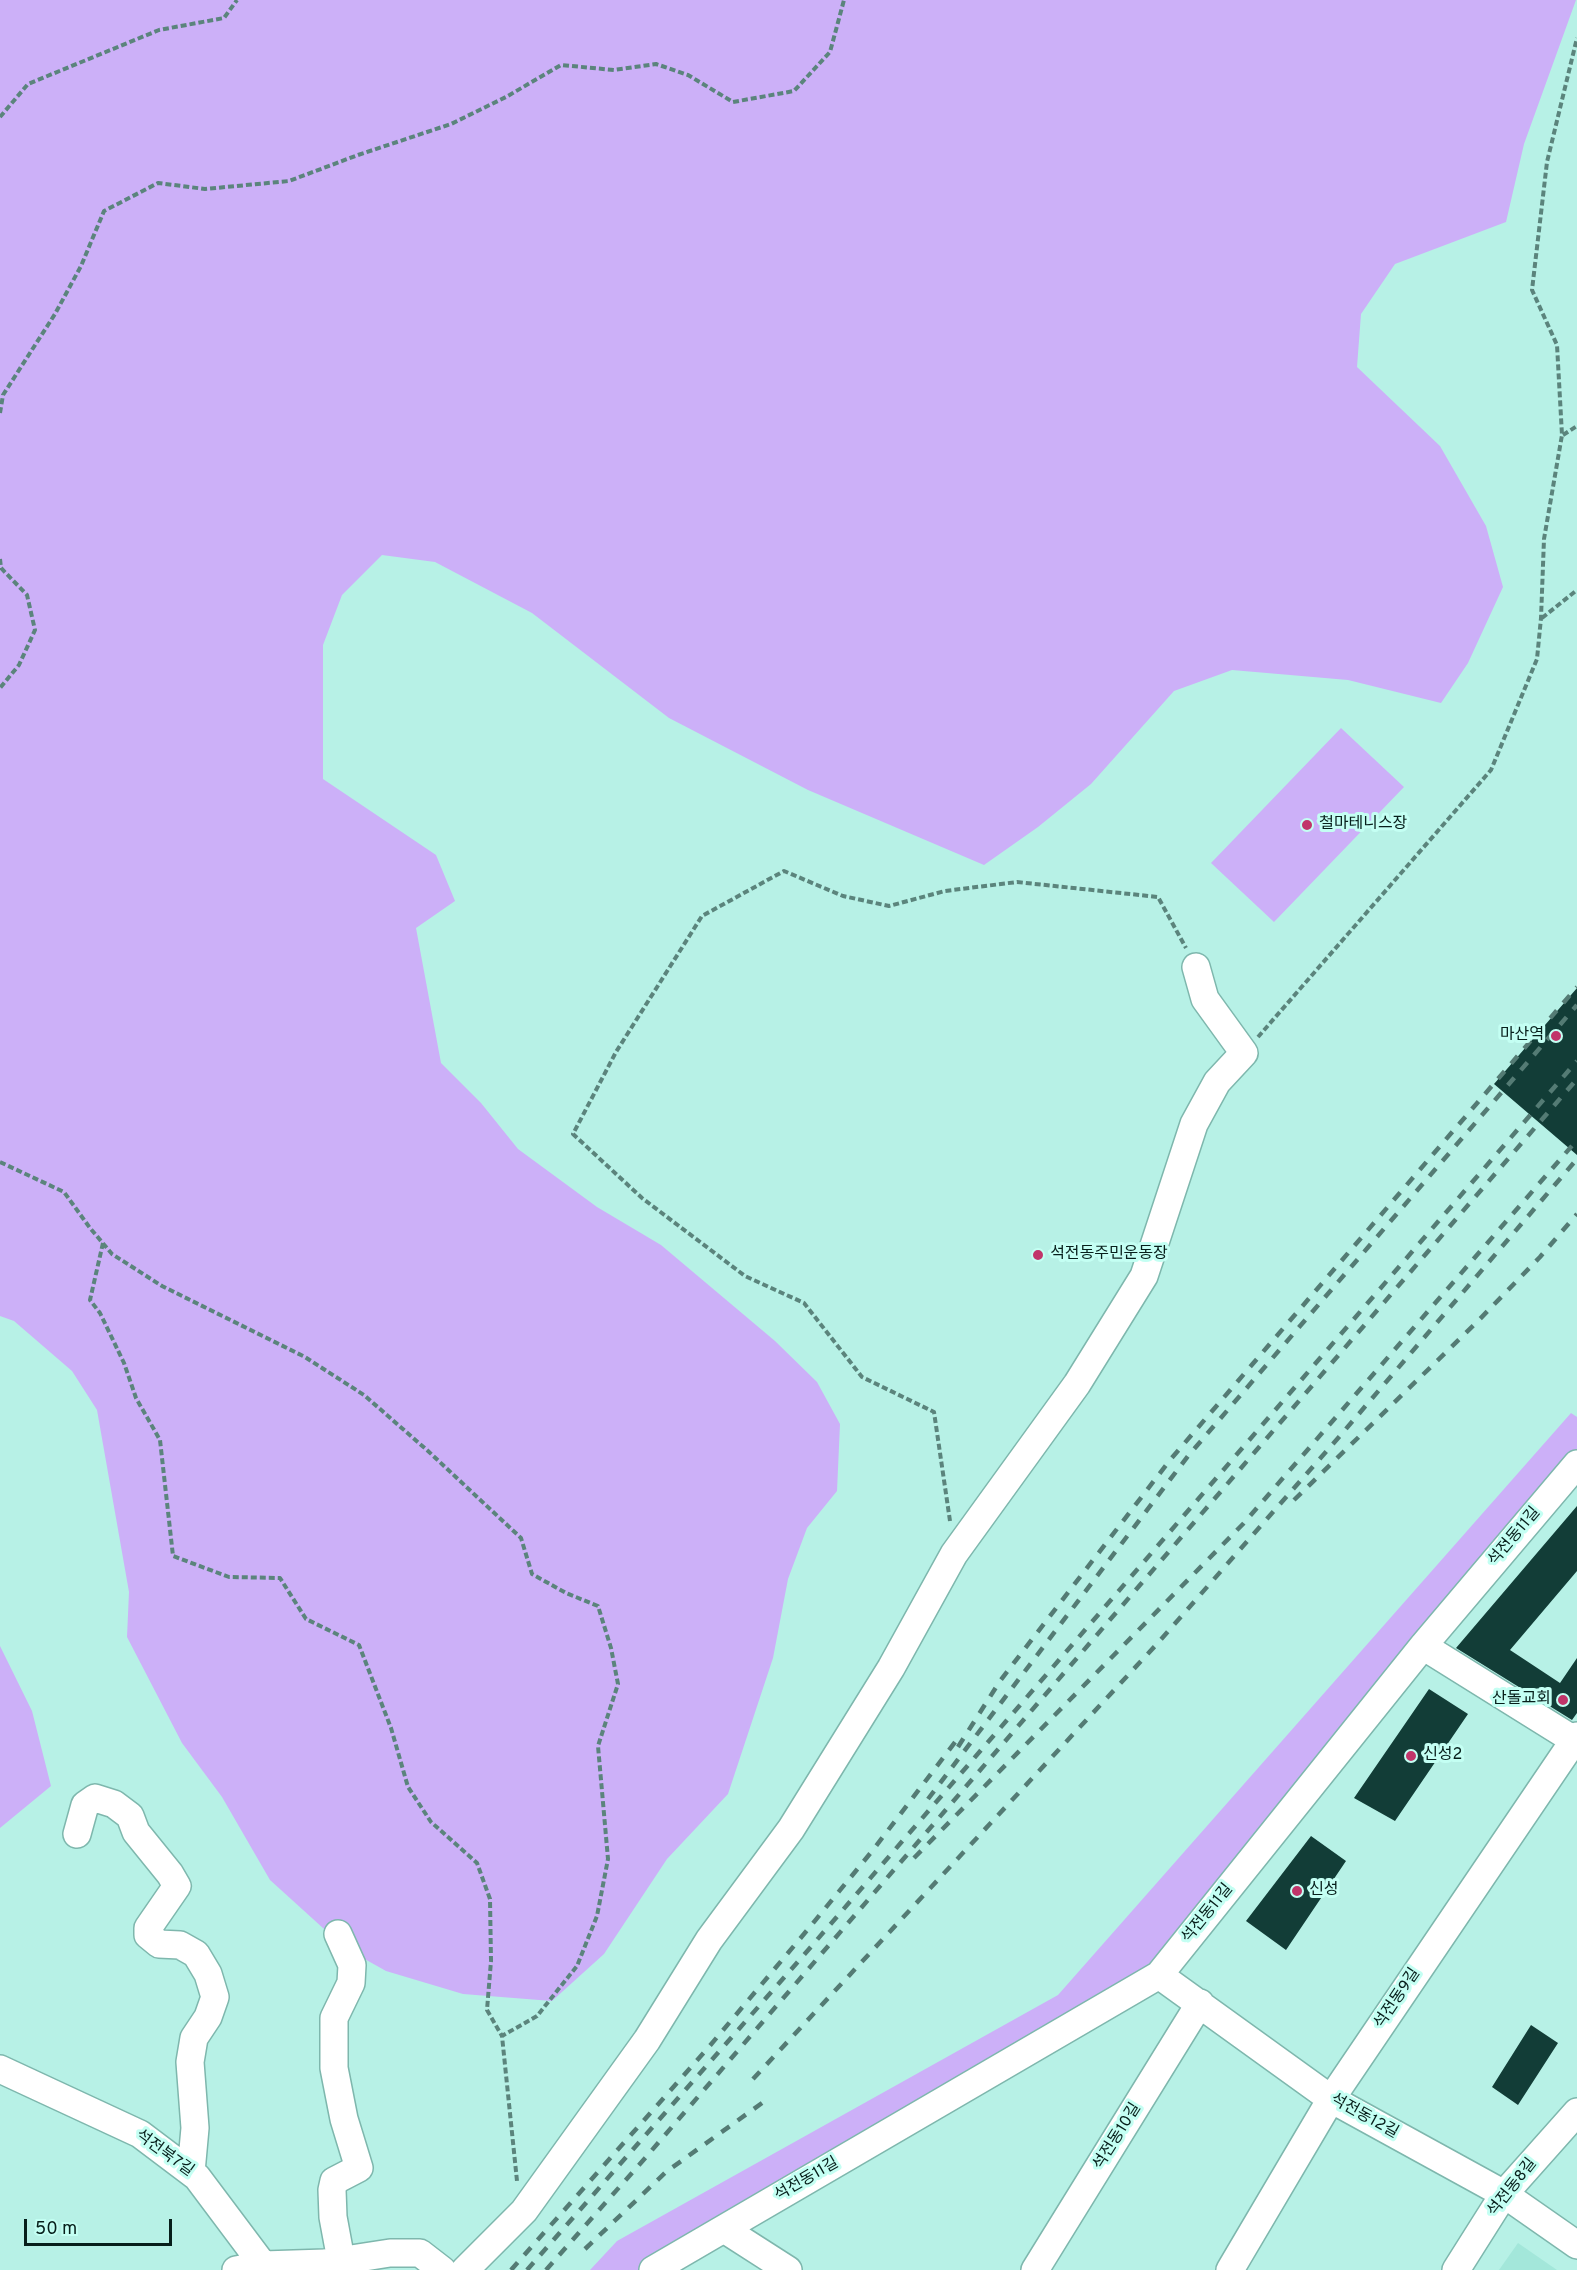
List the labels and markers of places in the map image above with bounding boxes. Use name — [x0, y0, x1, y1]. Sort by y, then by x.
place label: 철마테니스장 — [1319, 815, 1407, 835]
marker: 철마테니스장 — [1300, 818, 1314, 832]
place label: 마산역 — [1500, 1026, 1544, 1046]
marker: 마산역 — [1549, 1029, 1563, 1043]
place label: 석전동주민운동장 — [1050, 1245, 1168, 1265]
marker: 석전동주민운동장 — [1031, 1248, 1045, 1262]
place label: 산돌교회 — [1492, 1690, 1551, 1710]
marker: 산돌교회 — [1556, 1693, 1570, 1707]
place label: 신성2 — [1423, 1746, 1462, 1766]
marker: 신성2 — [1404, 1749, 1418, 1763]
place label: 신성 — [1309, 1881, 1338, 1901]
marker: 신성 — [1290, 1884, 1304, 1898]

